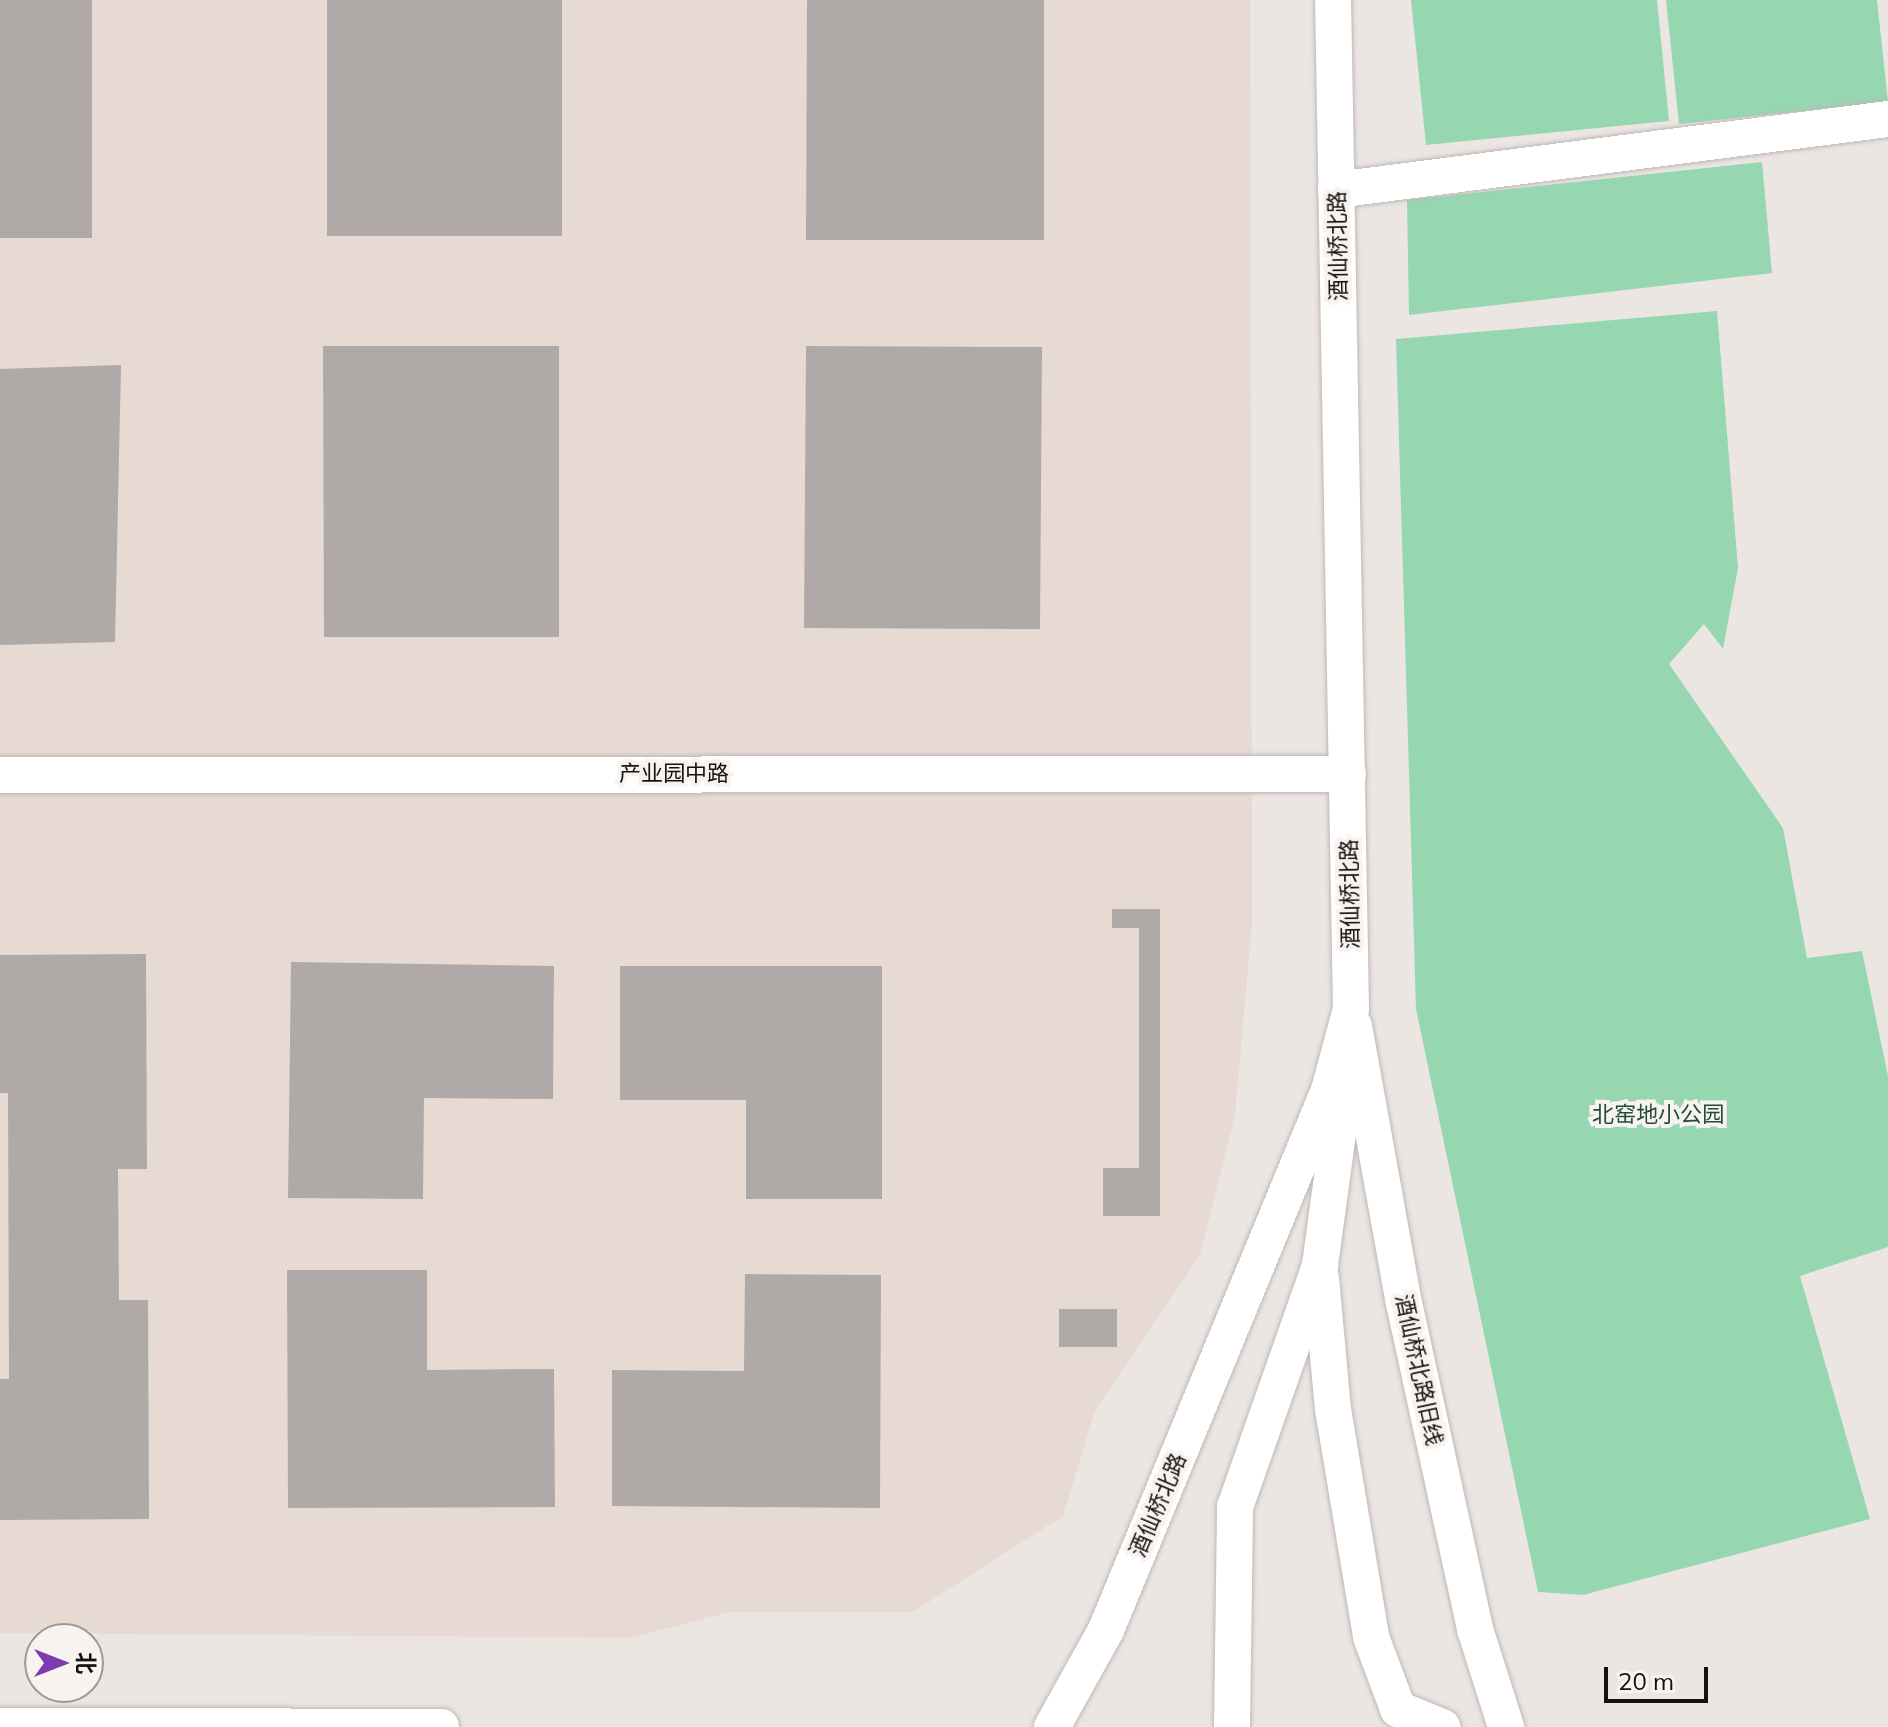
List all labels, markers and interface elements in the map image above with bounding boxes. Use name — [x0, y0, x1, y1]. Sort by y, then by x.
street label: 酒仙桥北路 — [1324, 191, 1352, 301]
street label: 产业园中路 — [619, 761, 729, 787]
street label: 酒仙桥北路 — [1336, 839, 1364, 949]
park label: 北窑地小公园 — [1592, 1102, 1724, 1128]
street label: 酒仙桥北路旧线 — [1390, 1292, 1448, 1448]
street label: 酒仙桥北路 — [1124, 1449, 1192, 1561]
north arrow — [24, 1623, 104, 1703]
scale bar — [1608, 1651, 1712, 1701]
text: 北 — [72, 1652, 100, 1674]
text: 20 m — [1618, 1666, 1674, 1696]

